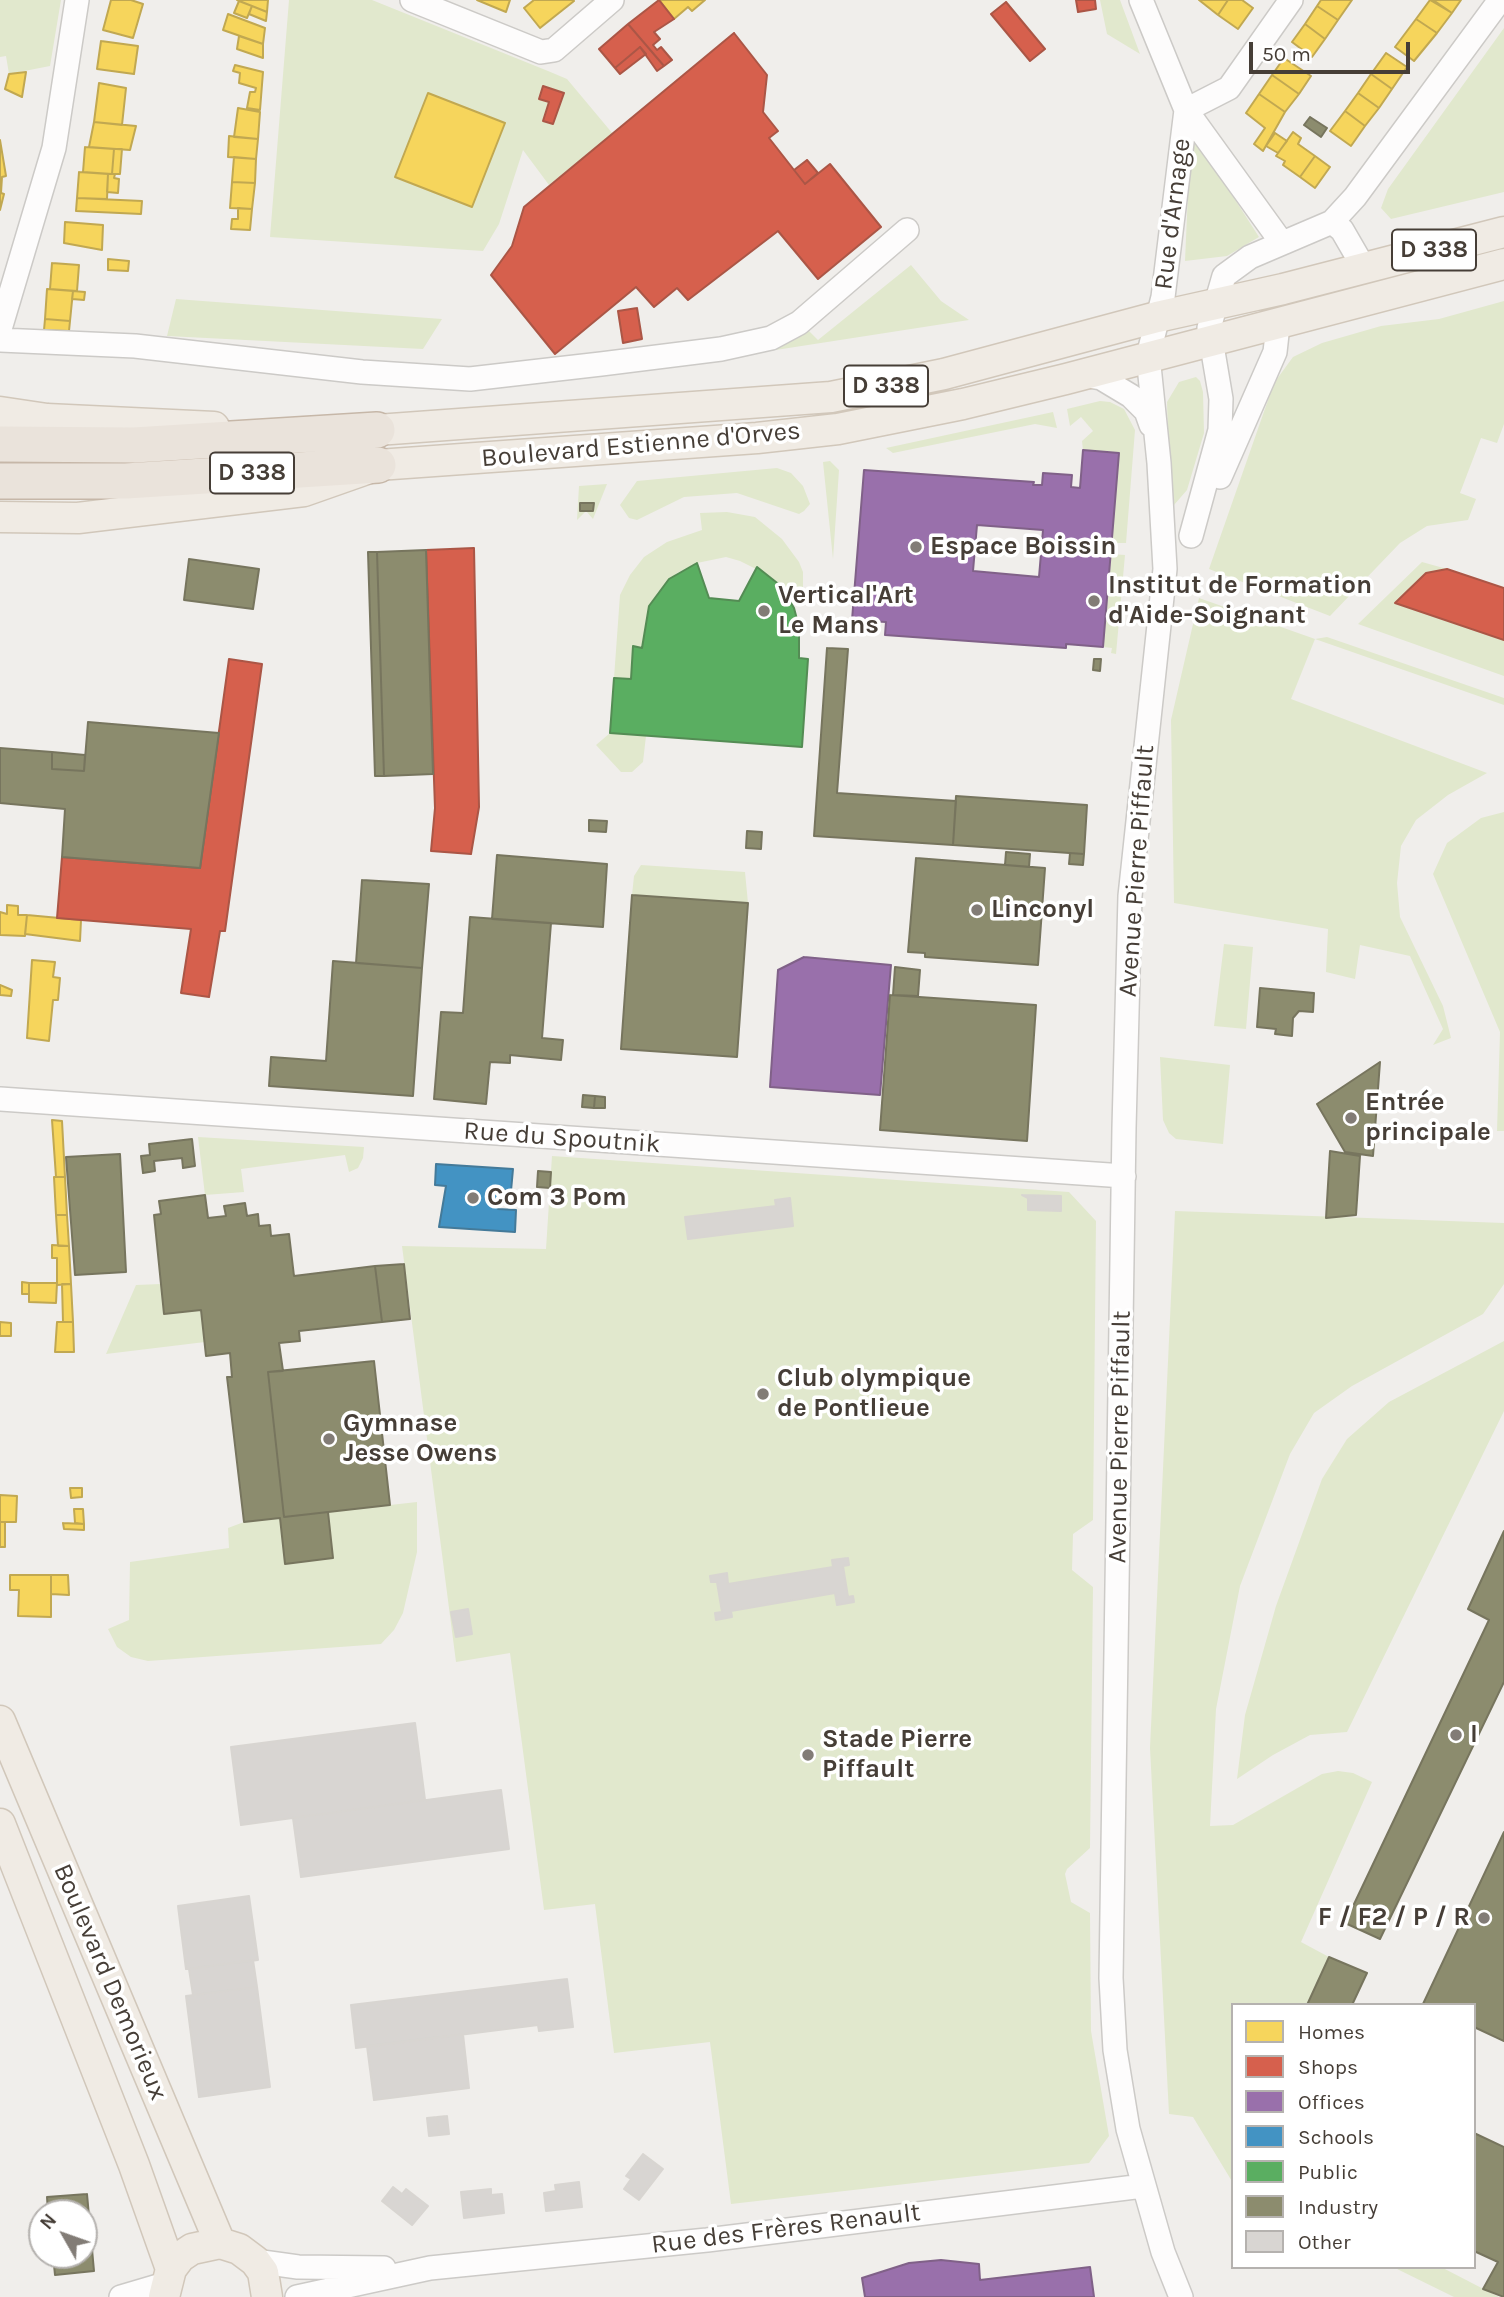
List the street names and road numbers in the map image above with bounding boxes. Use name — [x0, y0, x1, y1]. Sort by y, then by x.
street label: Rue d'Arnage — [1148, 136, 1198, 292]
road number: D 338 — [1392, 230, 1476, 270]
road number: D 338 — [844, 366, 928, 407]
street label: Boulevard Estienne d'Orves — [480, 415, 802, 475]
road number: D 338 — [210, 452, 294, 494]
street label: Avenue Pierre Piffault — [1113, 744, 1161, 998]
street label: Rue du Spoutnik — [463, 1116, 661, 1160]
street label: Avenue Pierre Piffault — [1102, 1310, 1138, 1564]
street label: Boulevard Demorieux — [46, 1859, 174, 2105]
street label: Rue des Frères Renault — [650, 2197, 922, 2261]

